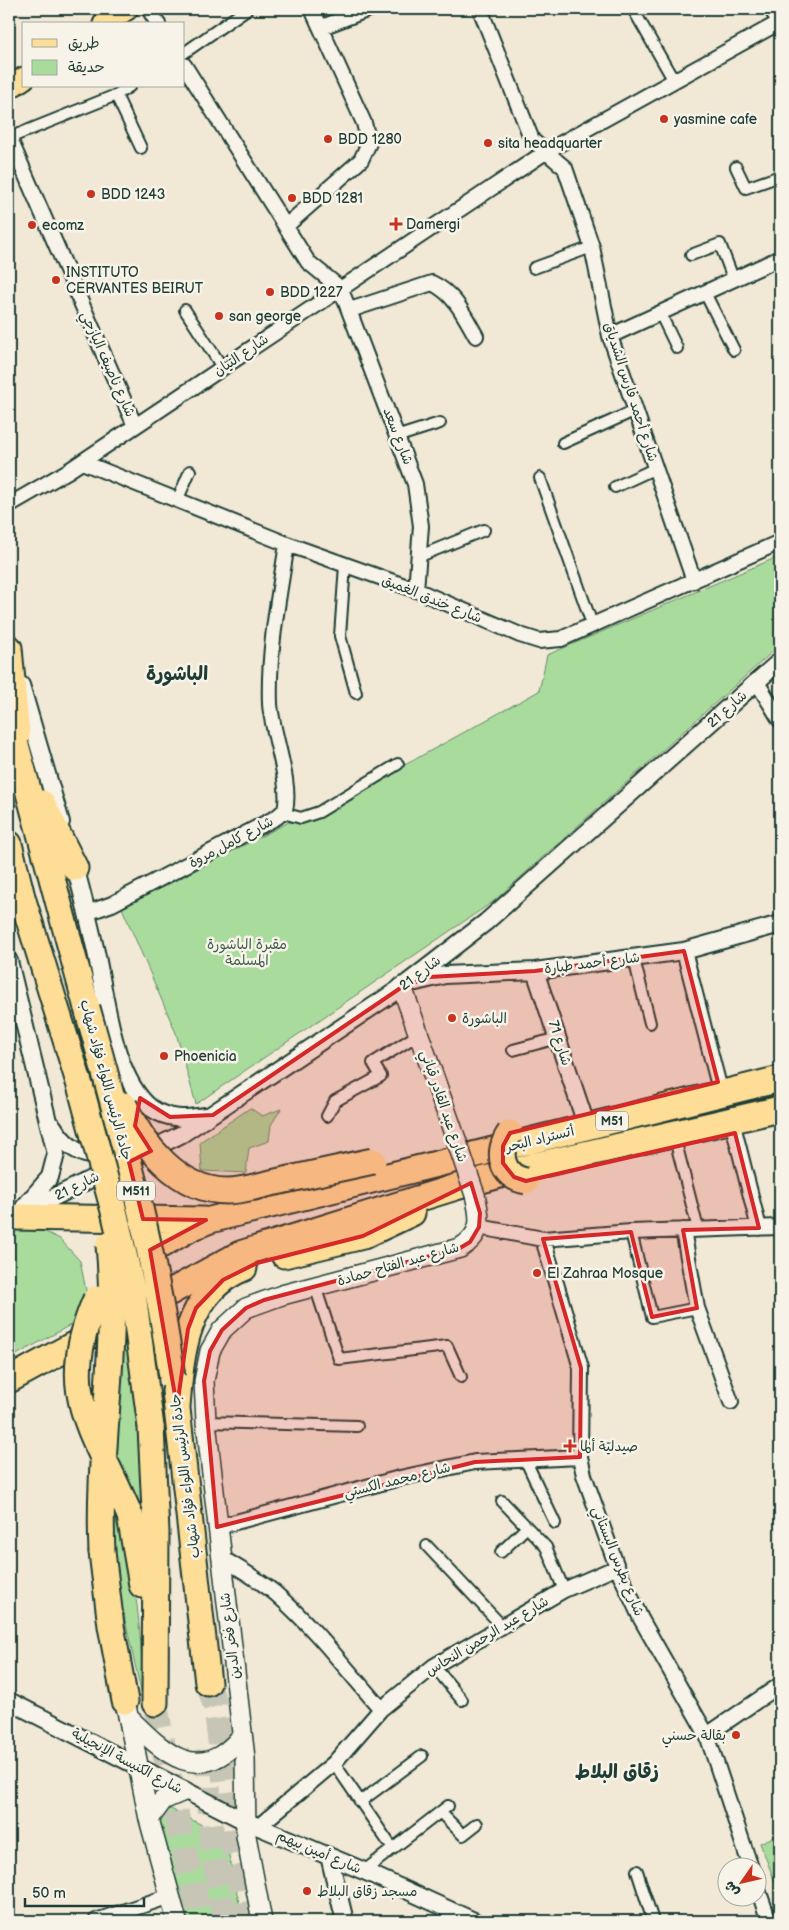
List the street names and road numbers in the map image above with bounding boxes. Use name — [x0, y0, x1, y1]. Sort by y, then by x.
street label: شارع ناصيف اليازجي — [73, 309, 139, 421]
street label: شارع أحمد فارس الشدياق — [599, 320, 662, 464]
street label: شارع التيّان — [210, 330, 272, 380]
street label: شارع سعد — [378, 405, 417, 467]
street label: شارع خندق الغميق — [379, 571, 484, 628]
street label: شارع 21 — [704, 687, 751, 732]
street label: شارع كامل مروة — [186, 813, 277, 872]
street label: شارع أحمد طبارة — [543, 949, 641, 978]
street label: شارع 21 — [396, 952, 445, 995]
street label: جادة الرئيس اللواء فؤاد شهاب — [76, 998, 136, 1162]
street label: شارع 71 — [544, 1018, 575, 1068]
street label: شارع عبد القادر قباني — [413, 1048, 471, 1166]
road number: M51 — [596, 1112, 628, 1130]
street label: أتستراد البحر — [503, 1122, 577, 1156]
street label: شارع 21 — [52, 1168, 103, 1205]
road number: M511 — [117, 1182, 155, 1200]
street label: شارع عبد الفتاح حمادة — [335, 1238, 461, 1290]
street label: جادة الرئيس اللواء فؤاد شهاب — [166, 1393, 204, 1559]
street label: شارع محمد الكستي — [342, 1459, 453, 1505]
street label: شارع بطرس البستاني — [584, 1504, 648, 1620]
street label: شارع فخر الدين — [216, 1592, 245, 1680]
street label: شارع عبد الرحمن النحاس — [422, 1592, 552, 1680]
street label: شارع الكنيسة الإنجيلية — [68, 1725, 185, 1798]
street label: شارع أمين بيهم — [273, 1827, 364, 1879]

